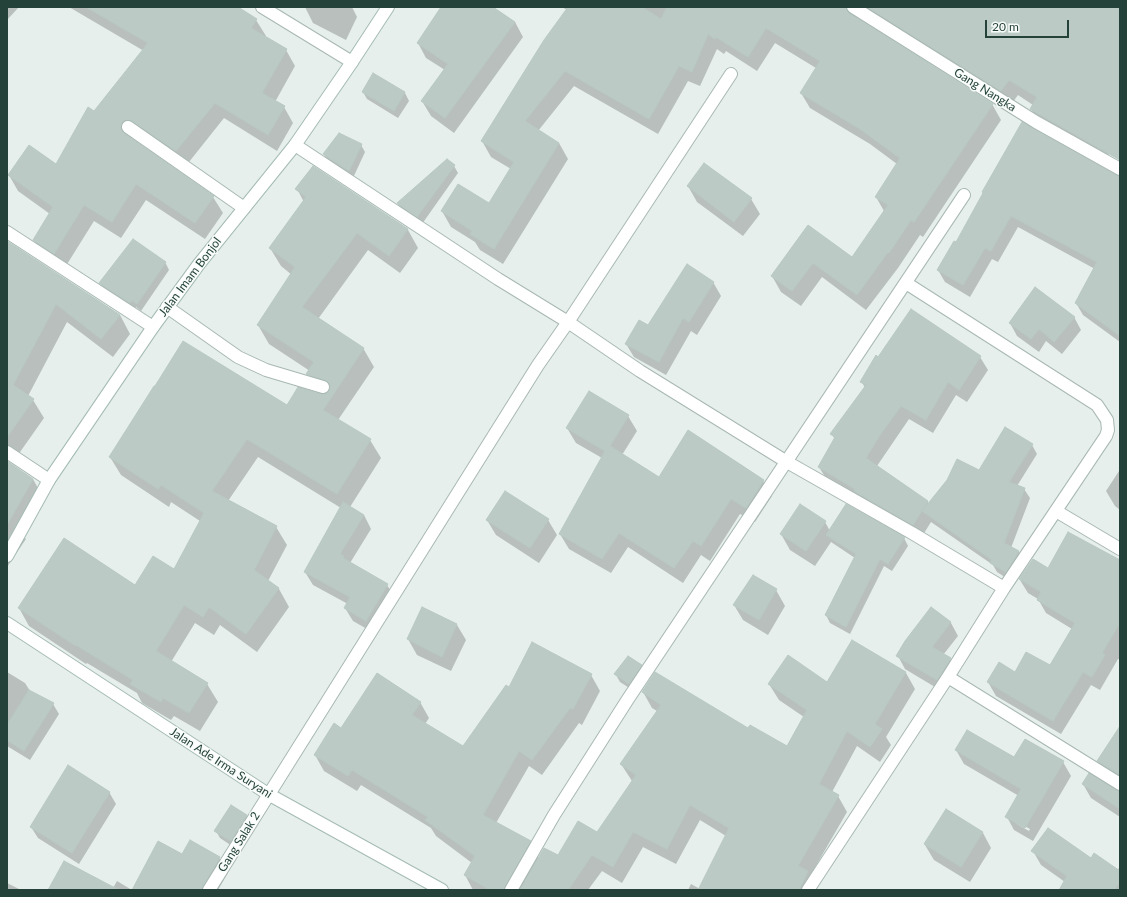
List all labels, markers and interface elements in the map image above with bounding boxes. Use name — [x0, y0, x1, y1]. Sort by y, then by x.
scale bar — [987, 12, 1071, 38]
text: 20 m — [992, 19, 1019, 34]
street label: Gang Nangka — [951, 65, 1019, 115]
street label: Jalan Imam Bonjol — [156, 235, 224, 319]
street label: Jalan Ade Irma Suryani — [167, 725, 275, 801]
street label: Gang Salak 2 — [215, 809, 263, 875]

